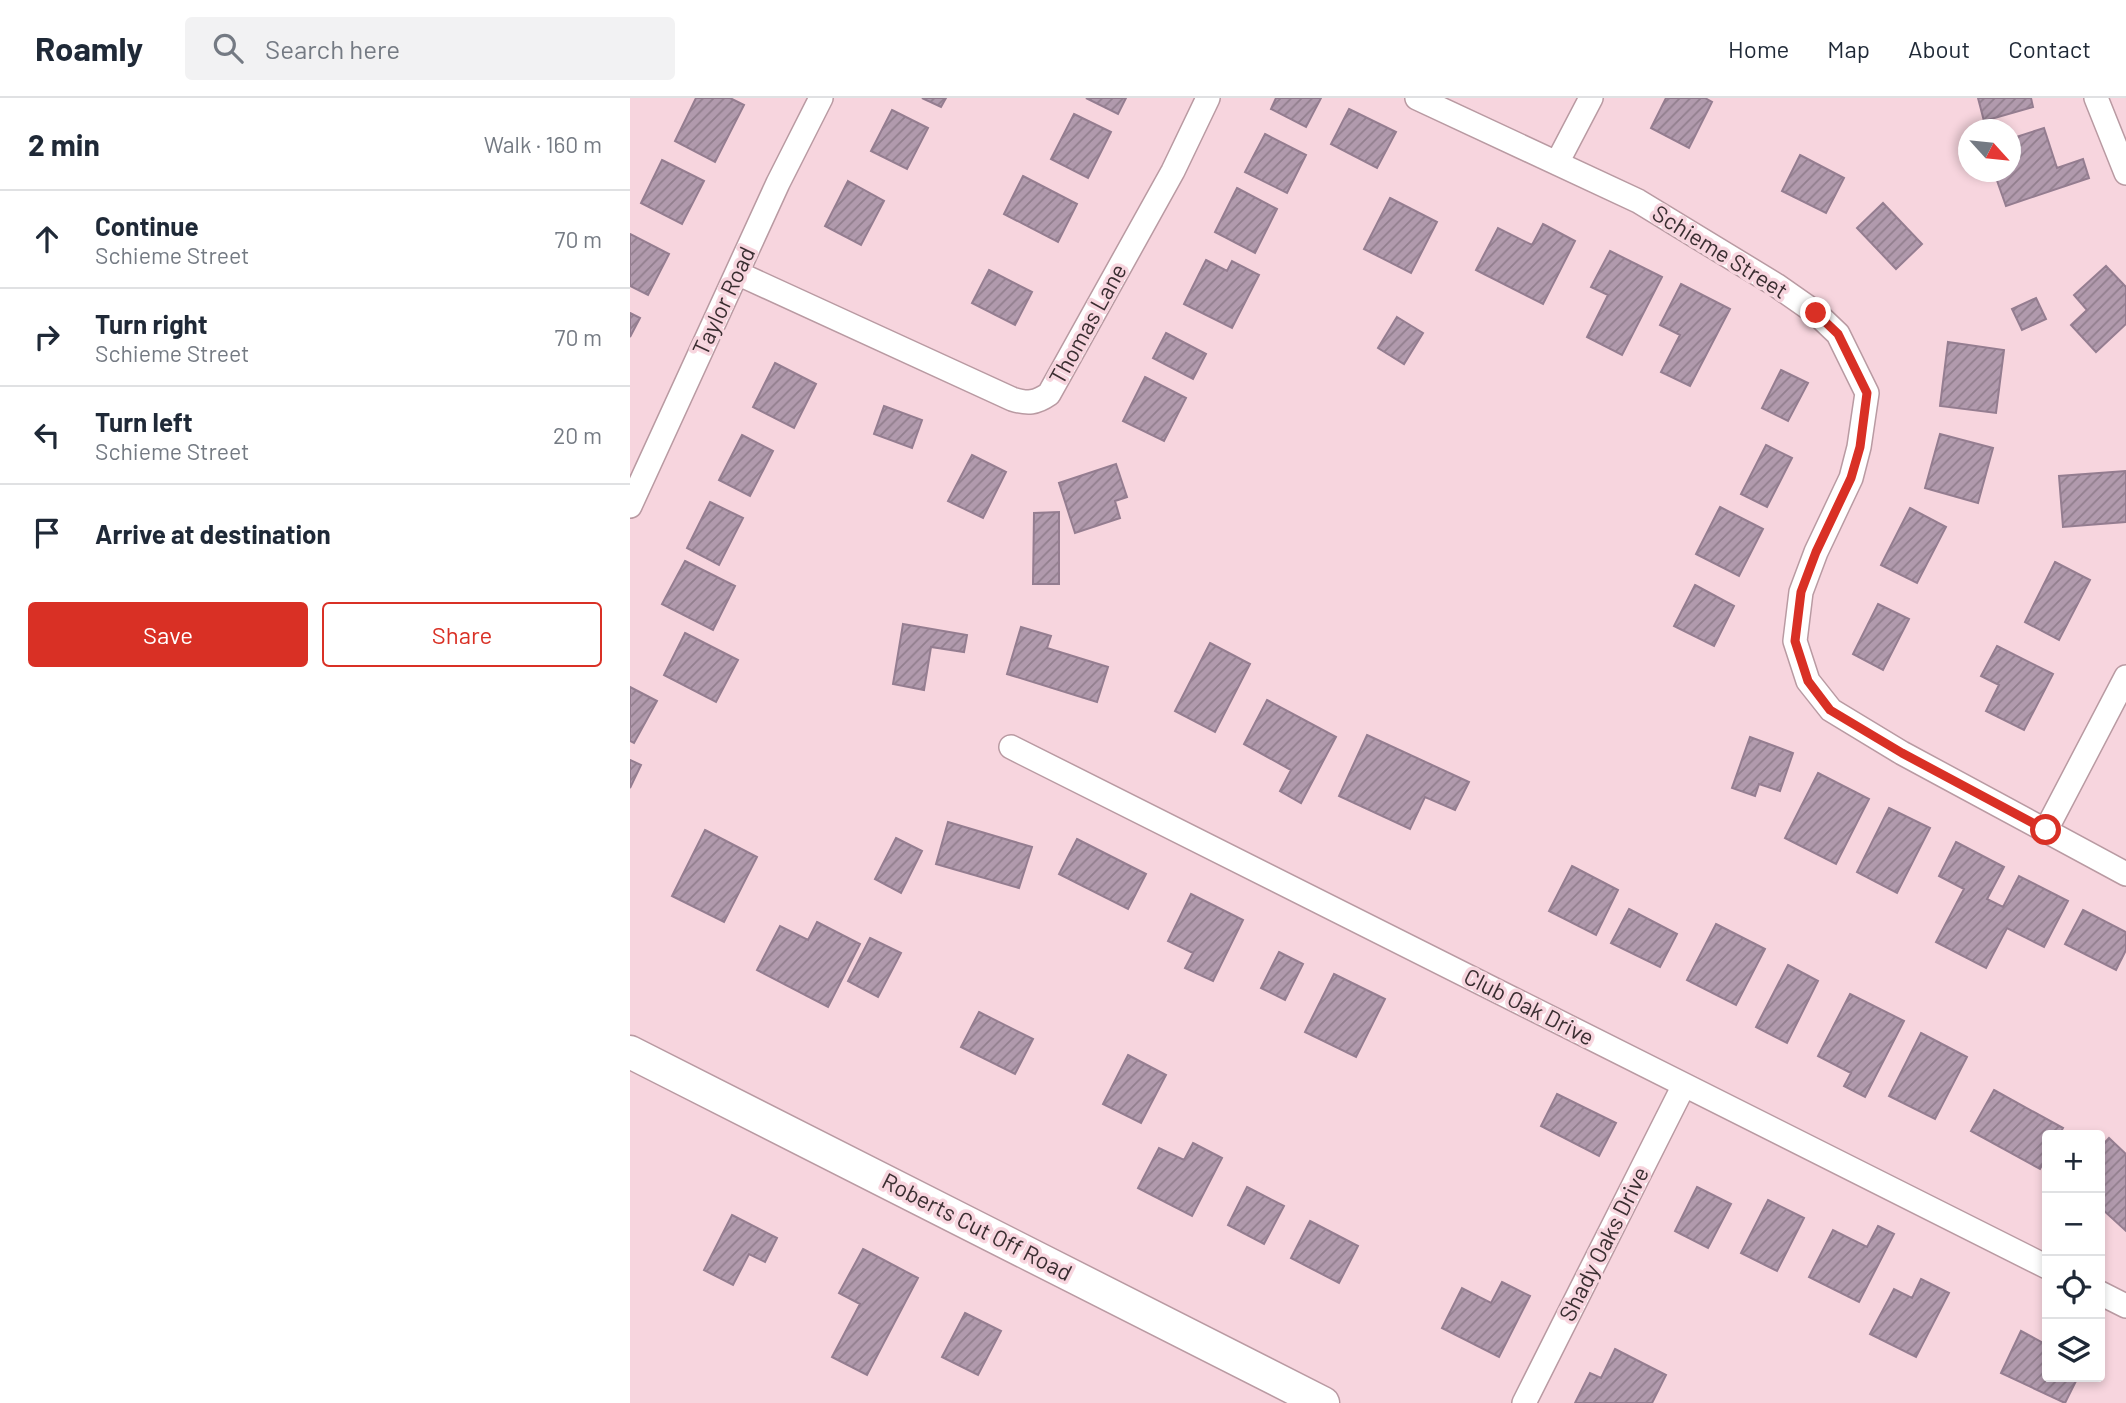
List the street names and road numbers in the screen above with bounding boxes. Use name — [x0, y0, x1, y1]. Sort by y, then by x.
street label: Schieme Street — [1648, 198, 1793, 304]
street label: Taylor Road — [686, 242, 760, 359]
street label: Thomas Lane — [1042, 258, 1132, 389]
street label: Club Oak Drive — [1460, 961, 1599, 1051]
street label: Shady Oaks Drive — [1552, 1162, 1654, 1325]
street label: Roberts Cut Off Road — [878, 1166, 1077, 1286]

